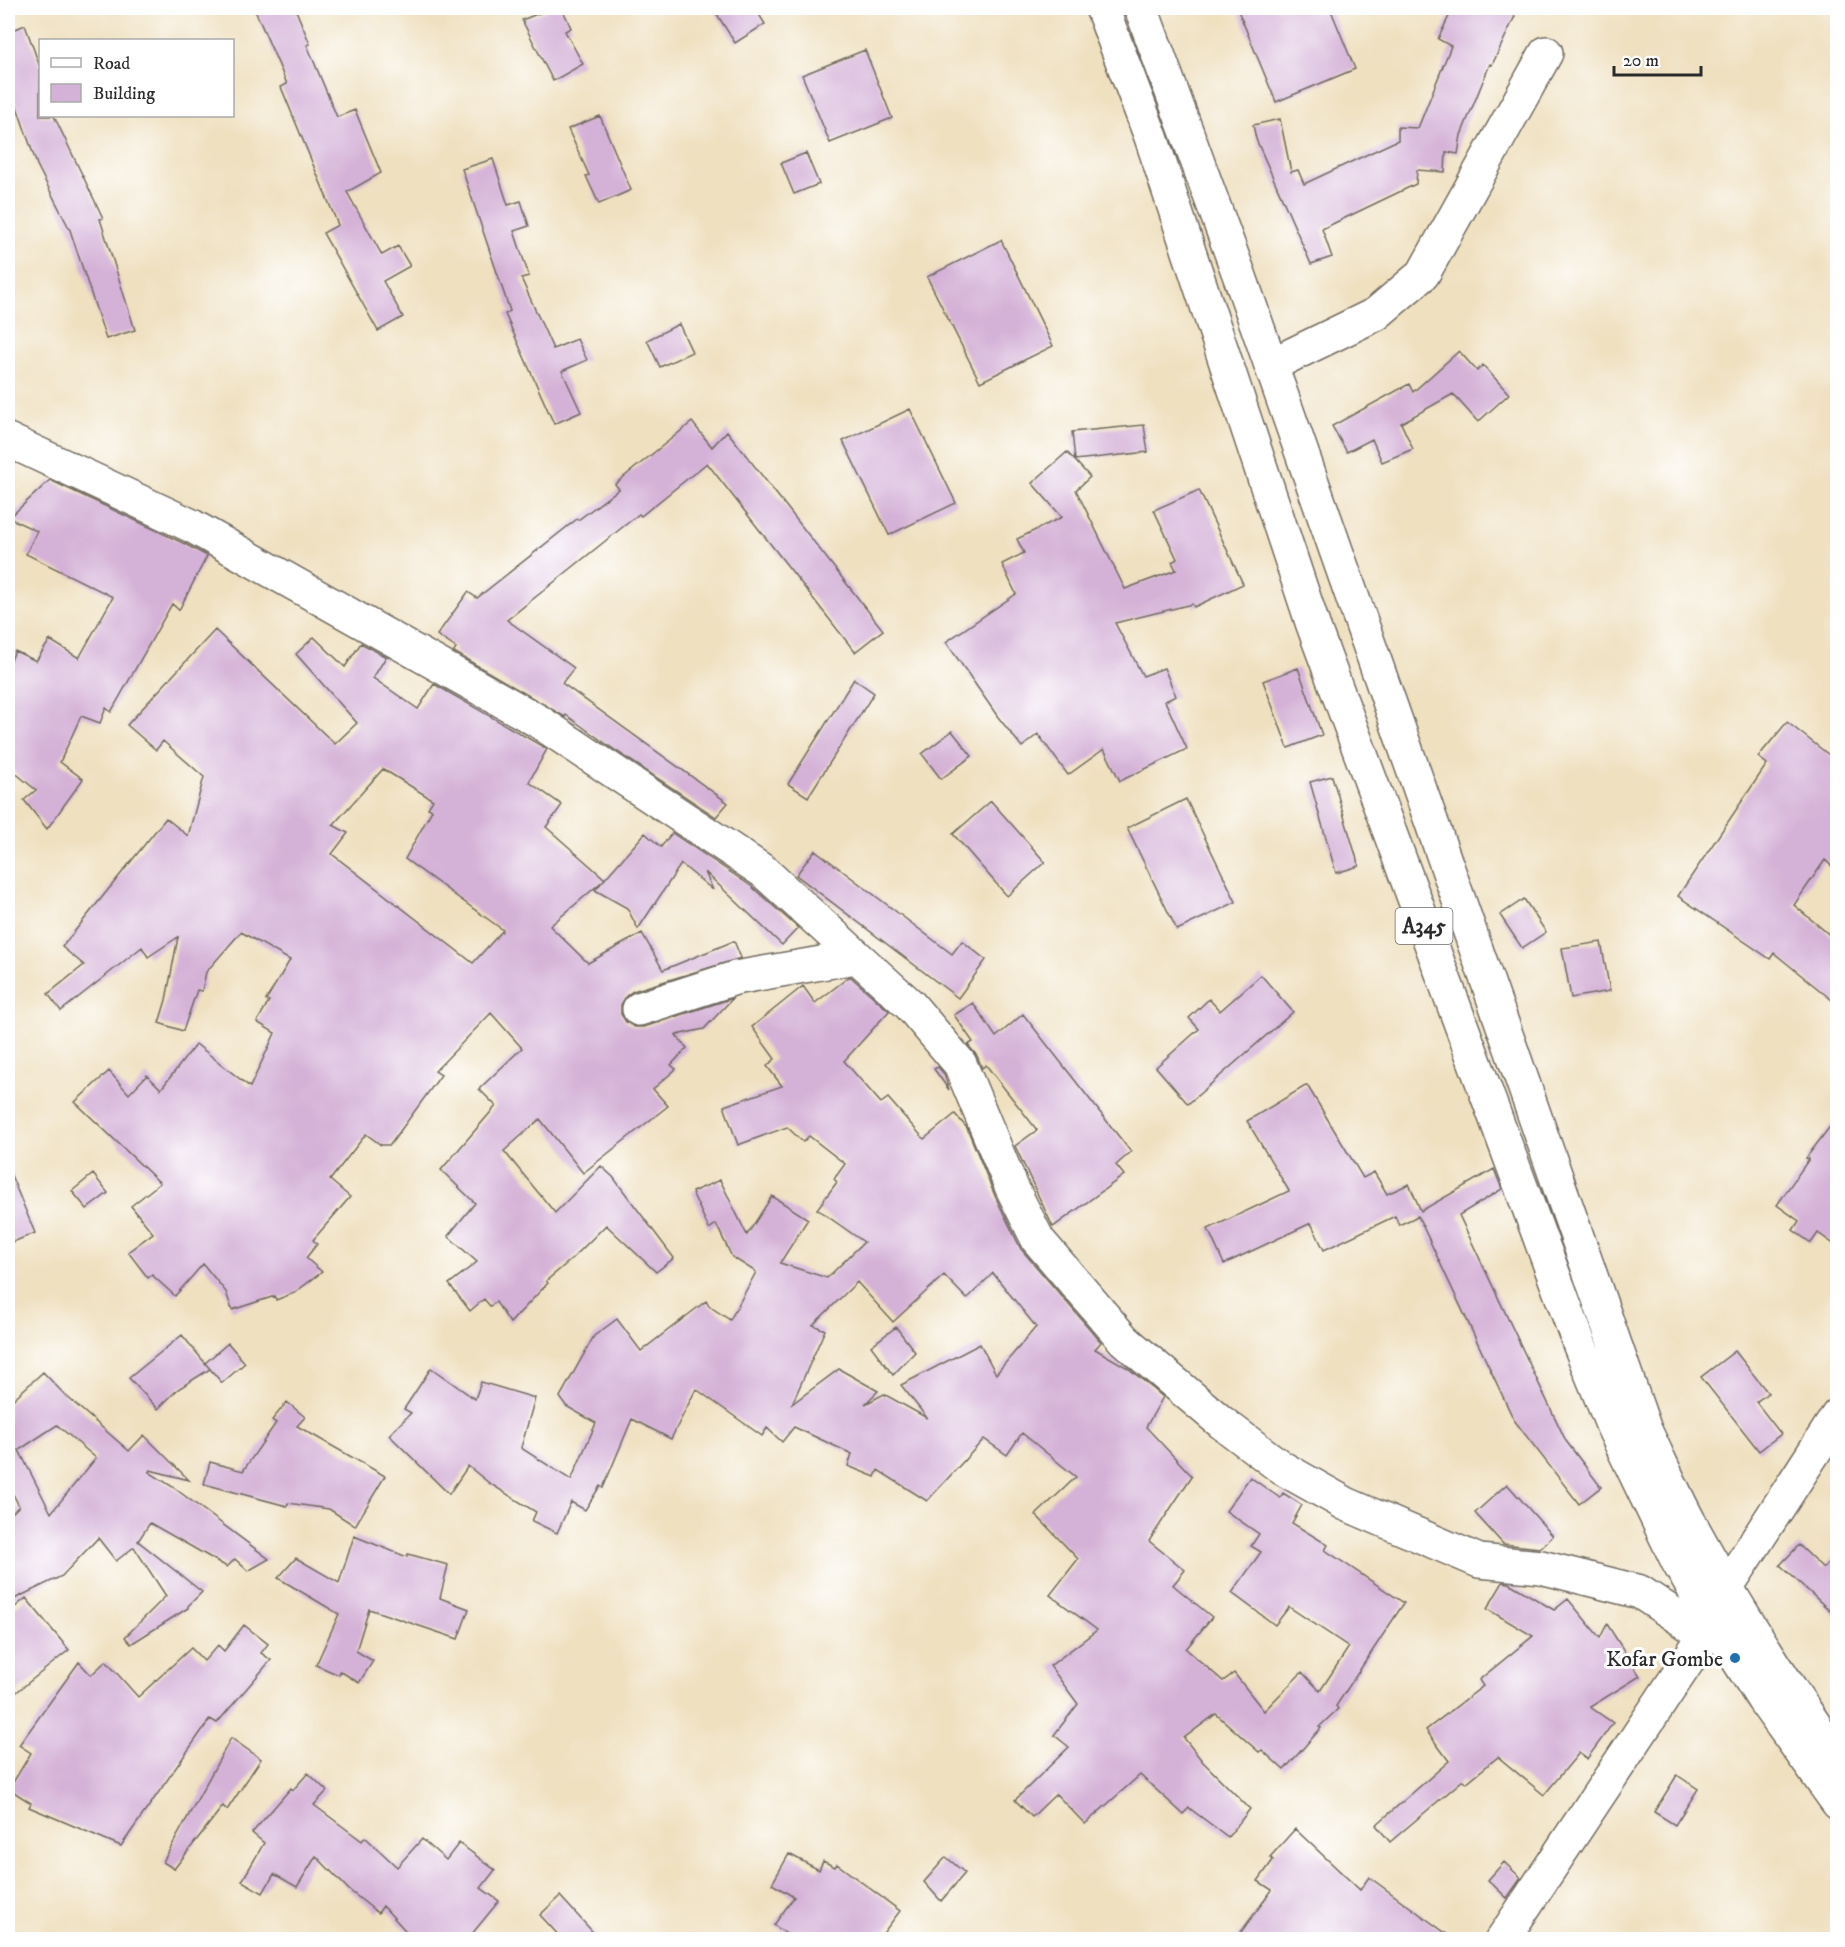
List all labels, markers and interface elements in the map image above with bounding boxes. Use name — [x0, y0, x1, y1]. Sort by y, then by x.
legend — [39, 39, 234, 117]
scale bar — [1614, 39, 1701, 77]
text: 20 m — [1623, 50, 1659, 72]
text: Road — [93, 53, 130, 75]
text: Building — [93, 83, 155, 105]
road number: A345 — [1396, 908, 1452, 944]
place label: Kofar Gombe — [1606, 1646, 1723, 1673]
marker: Kofar Gombe — [1728, 1651, 1742, 1665]

